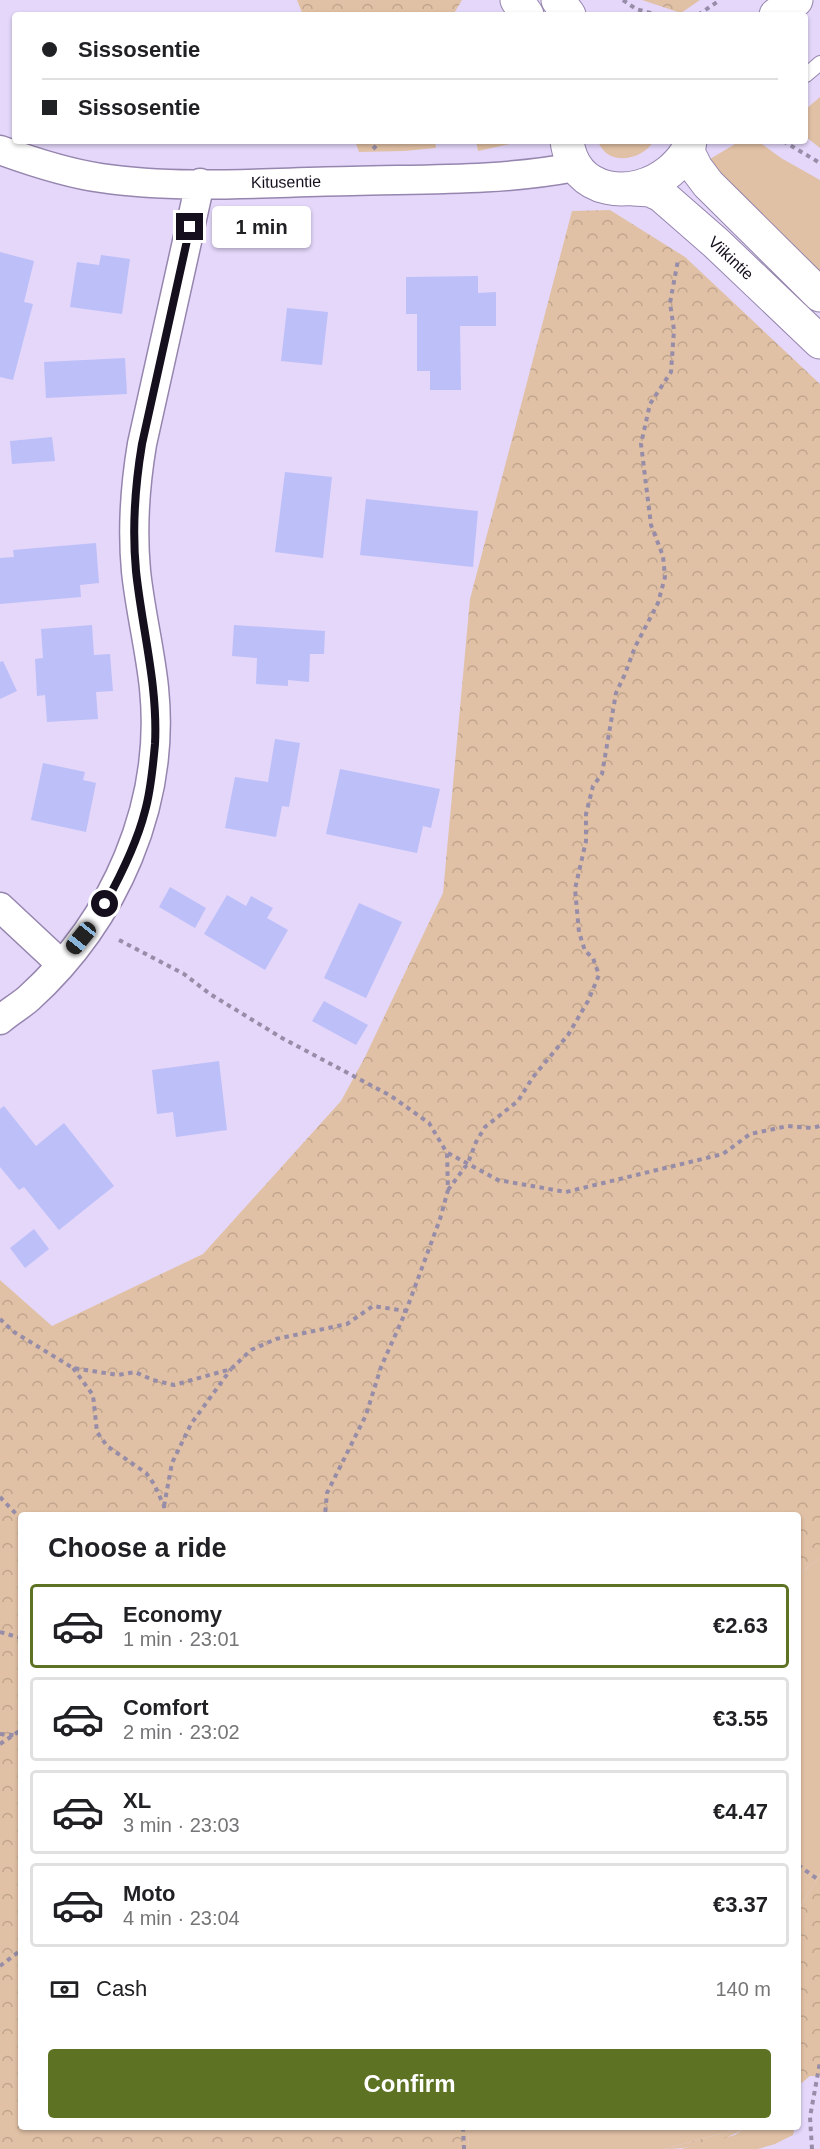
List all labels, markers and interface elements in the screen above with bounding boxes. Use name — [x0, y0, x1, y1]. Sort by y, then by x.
text: Sissosentie — [78, 37, 200, 62]
text: Sissosentie — [78, 95, 200, 120]
street label: Kitusentie — [251, 173, 321, 191]
callout: 1 min — [211, 206, 310, 248]
route end — [176, 213, 203, 240]
text: 1 min — [235, 216, 288, 238]
street label: Viikintie — [705, 233, 757, 283]
route start — [91, 890, 118, 917]
car — [63, 918, 99, 958]
text: Choose a ride — [48, 1533, 227, 1563]
icon: car — [51, 1599, 105, 1653]
text: Economy — [123, 1602, 222, 1627]
text: €2.63 — [713, 1613, 768, 1638]
text: 1 min · 23:01 — [123, 1628, 240, 1650]
icon: car — [51, 1692, 105, 1746]
text: Comfort — [123, 1695, 209, 1720]
text: €3.55 — [713, 1706, 768, 1731]
text: 2 min · 23:02 — [123, 1721, 240, 1743]
icon: car — [51, 1785, 105, 1839]
text: XL — [123, 1788, 151, 1813]
text: €4.47 — [713, 1799, 768, 1824]
text: 3 min · 23:03 — [123, 1814, 240, 1836]
icon: car — [51, 1878, 105, 1932]
text: Moto — [123, 1881, 176, 1906]
text: €3.37 — [713, 1892, 768, 1917]
text: 4 min · 23:04 — [123, 1907, 240, 1929]
icon: cash — [48, 1973, 81, 2006]
text: Cash — [96, 1976, 147, 2001]
text: 140 m — [715, 1978, 771, 2000]
button: Confirm — [48, 2049, 771, 2118]

